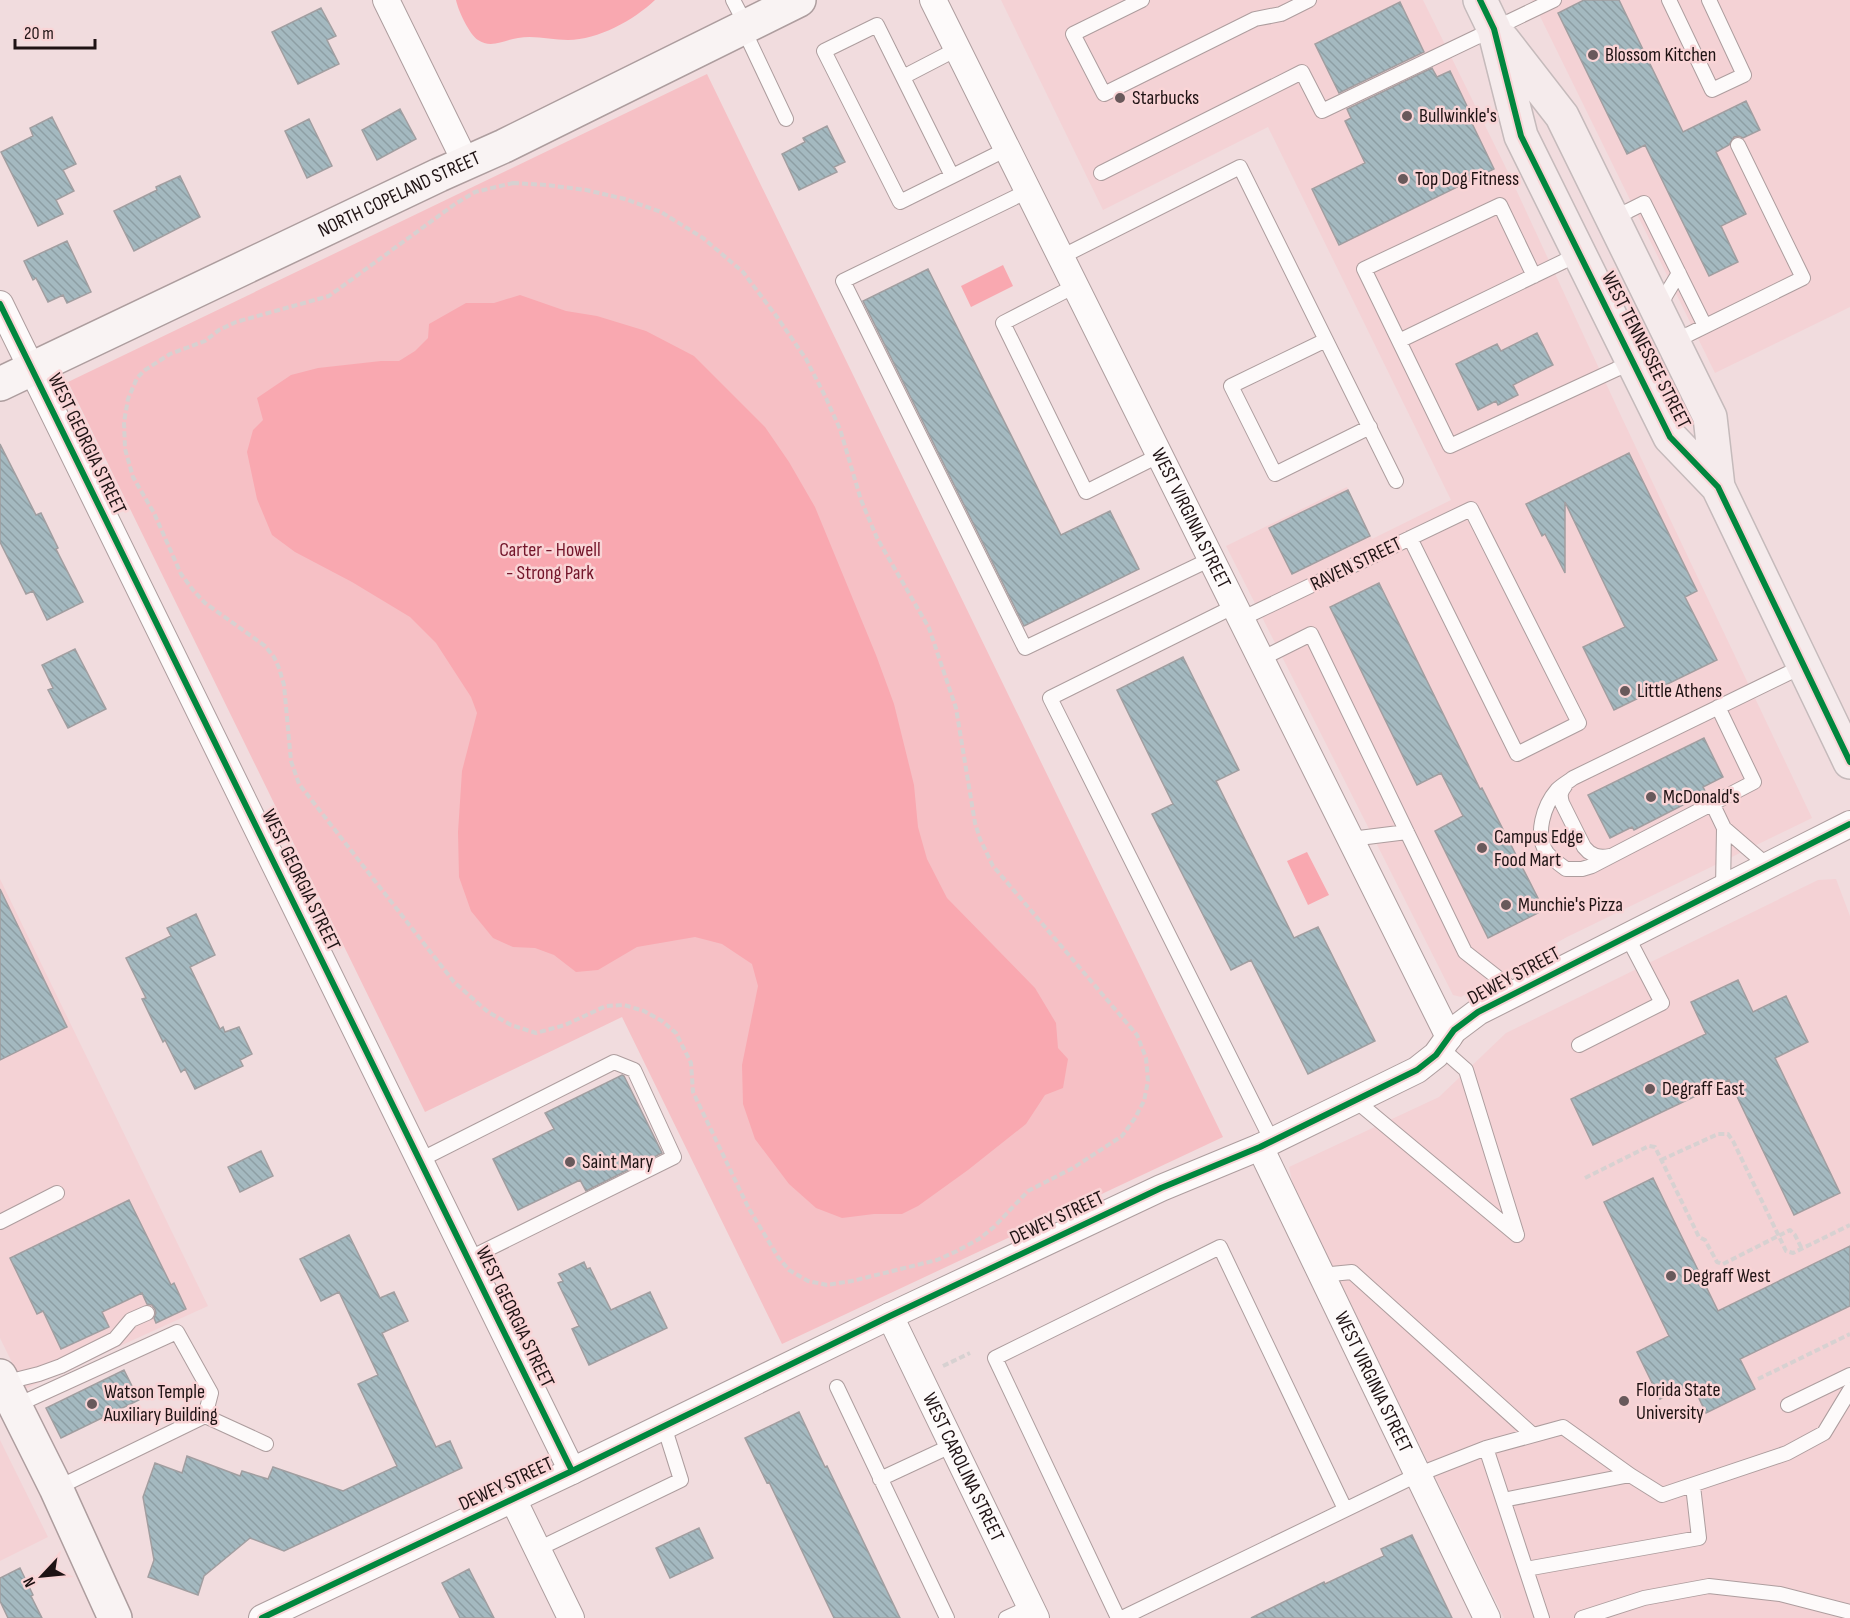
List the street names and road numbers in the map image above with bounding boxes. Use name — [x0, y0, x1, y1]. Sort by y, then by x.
street label: NORTH COPELAND STREET — [314, 146, 484, 243]
street label: WEST TENNESSEE STREET — [1596, 268, 1696, 432]
street label: WEST GEORGIA STREET — [42, 369, 132, 519]
street label: WEST VIRGINIA STREET — [1146, 444, 1236, 593]
street label: RAVEN STREET — [1307, 532, 1405, 596]
street label: WEST GEORGIA STREET — [256, 805, 346, 955]
street label: DEWEY STREET — [1464, 942, 1564, 1010]
street label: DEWEY STREET — [1006, 1186, 1108, 1250]
street label: WEST GEORGIA STREET — [470, 1242, 560, 1392]
street label: WEST VIRGINIA STREET — [1329, 1308, 1417, 1457]
street label: WEST CAROLINA STREET — [917, 1389, 1009, 1545]
street label: DEWEY STREET — [455, 1452, 557, 1516]

